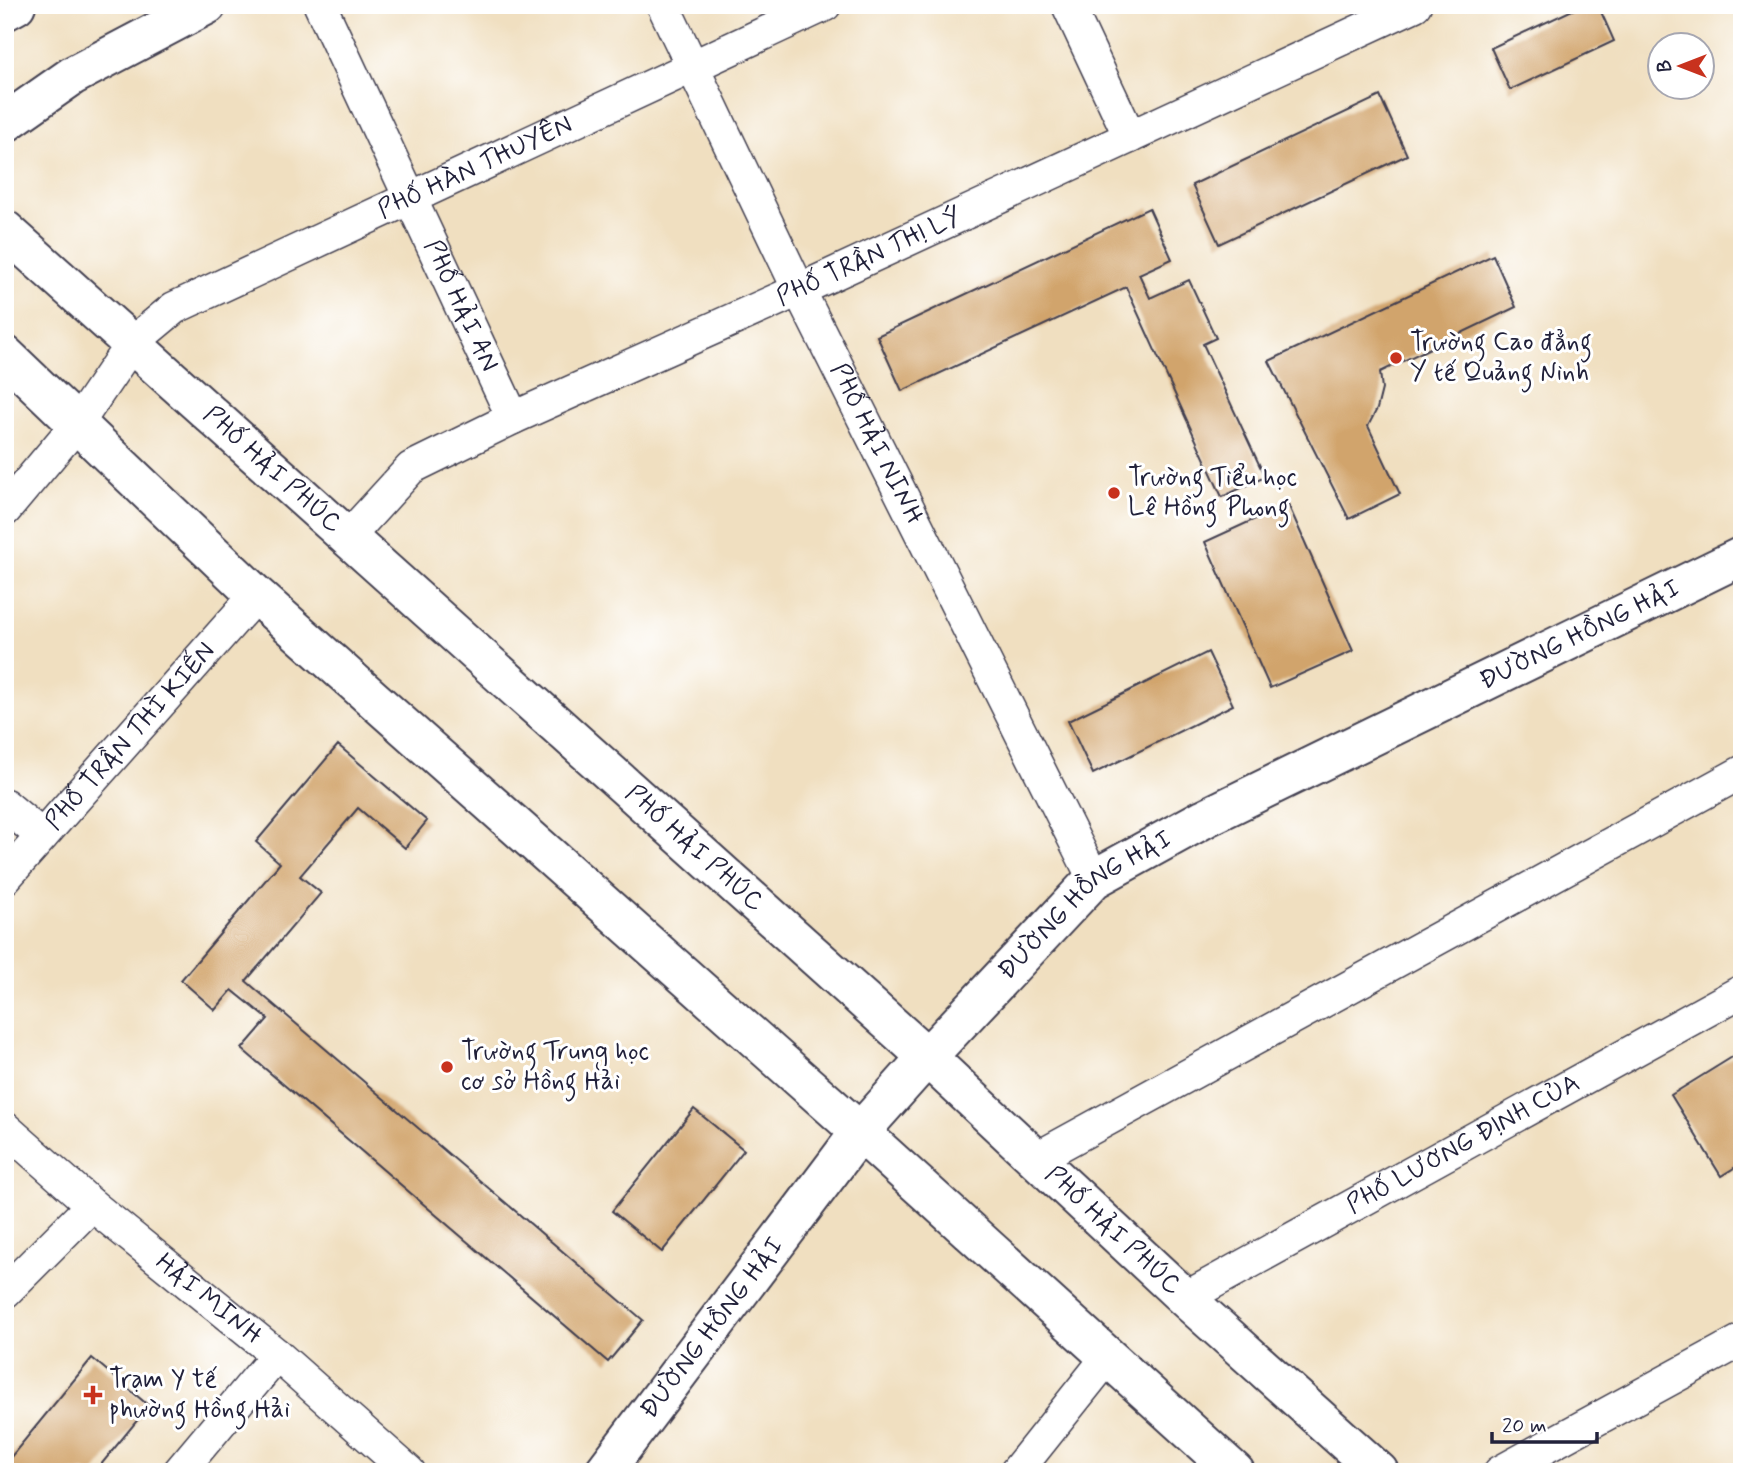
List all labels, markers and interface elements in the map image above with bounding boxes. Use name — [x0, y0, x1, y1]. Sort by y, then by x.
north arrow — [1646, 32, 1716, 102]
text: B — [1653, 60, 1678, 72]
street label: PHỐ HÀN THUYÊN — [372, 108, 578, 228]
street label: PHỐ TRẦN THỊ LÝ — [771, 200, 968, 315]
street label: PHỐ HẢI AN — [415, 234, 506, 377]
place label: Trường Cao đẳng Y tế Quảng Ninh — [1410, 326, 1592, 393]
marker: Trường Cao đẳng Y tế Quảng Ninh — [1388, 350, 1404, 366]
street label: PHỐ HẢI NINH — [821, 358, 931, 530]
street label: PHỐ HẢI PHÚC — [196, 398, 349, 541]
place label: Trường Tiểu học Lê Hồng Phong — [1128, 461, 1297, 528]
marker: Trường Tiểu học Lê Hồng Phong — [1106, 485, 1122, 501]
street label: ĐƯỜNG HỒNG HẢI — [1474, 572, 1686, 698]
street label: PHỐ TRẦN THÌ KIẾN — [38, 635, 223, 838]
street label: PHỐ HẢI PHÚC — [618, 777, 771, 920]
street label: ĐƯỜNG HỒNG HẢI — [991, 823, 1178, 987]
place label: Trường Trung học cơ sở Hồng Hải — [461, 1035, 649, 1102]
marker: Trường Trung học cơ sở Hồng Hải — [439, 1059, 455, 1075]
street label: PHỐ LƯƠNG ĐỊNH CỦA — [1341, 1066, 1586, 1223]
street label: PHỐ HẢI PHÚC — [1037, 1158, 1189, 1303]
street label: ĐƯỜNG HỒNG HẢI — [633, 1230, 792, 1426]
street label: HẢI MINH — [148, 1246, 269, 1353]
place label: Trạm Y tế phường Hồng Hải — [109, 1363, 290, 1430]
marker: Trạm Y tế phường Hồng Hải — [83, 1385, 103, 1405]
scale bar — [1492, 1400, 1596, 1444]
text: 20 m — [1502, 1412, 1547, 1440]

